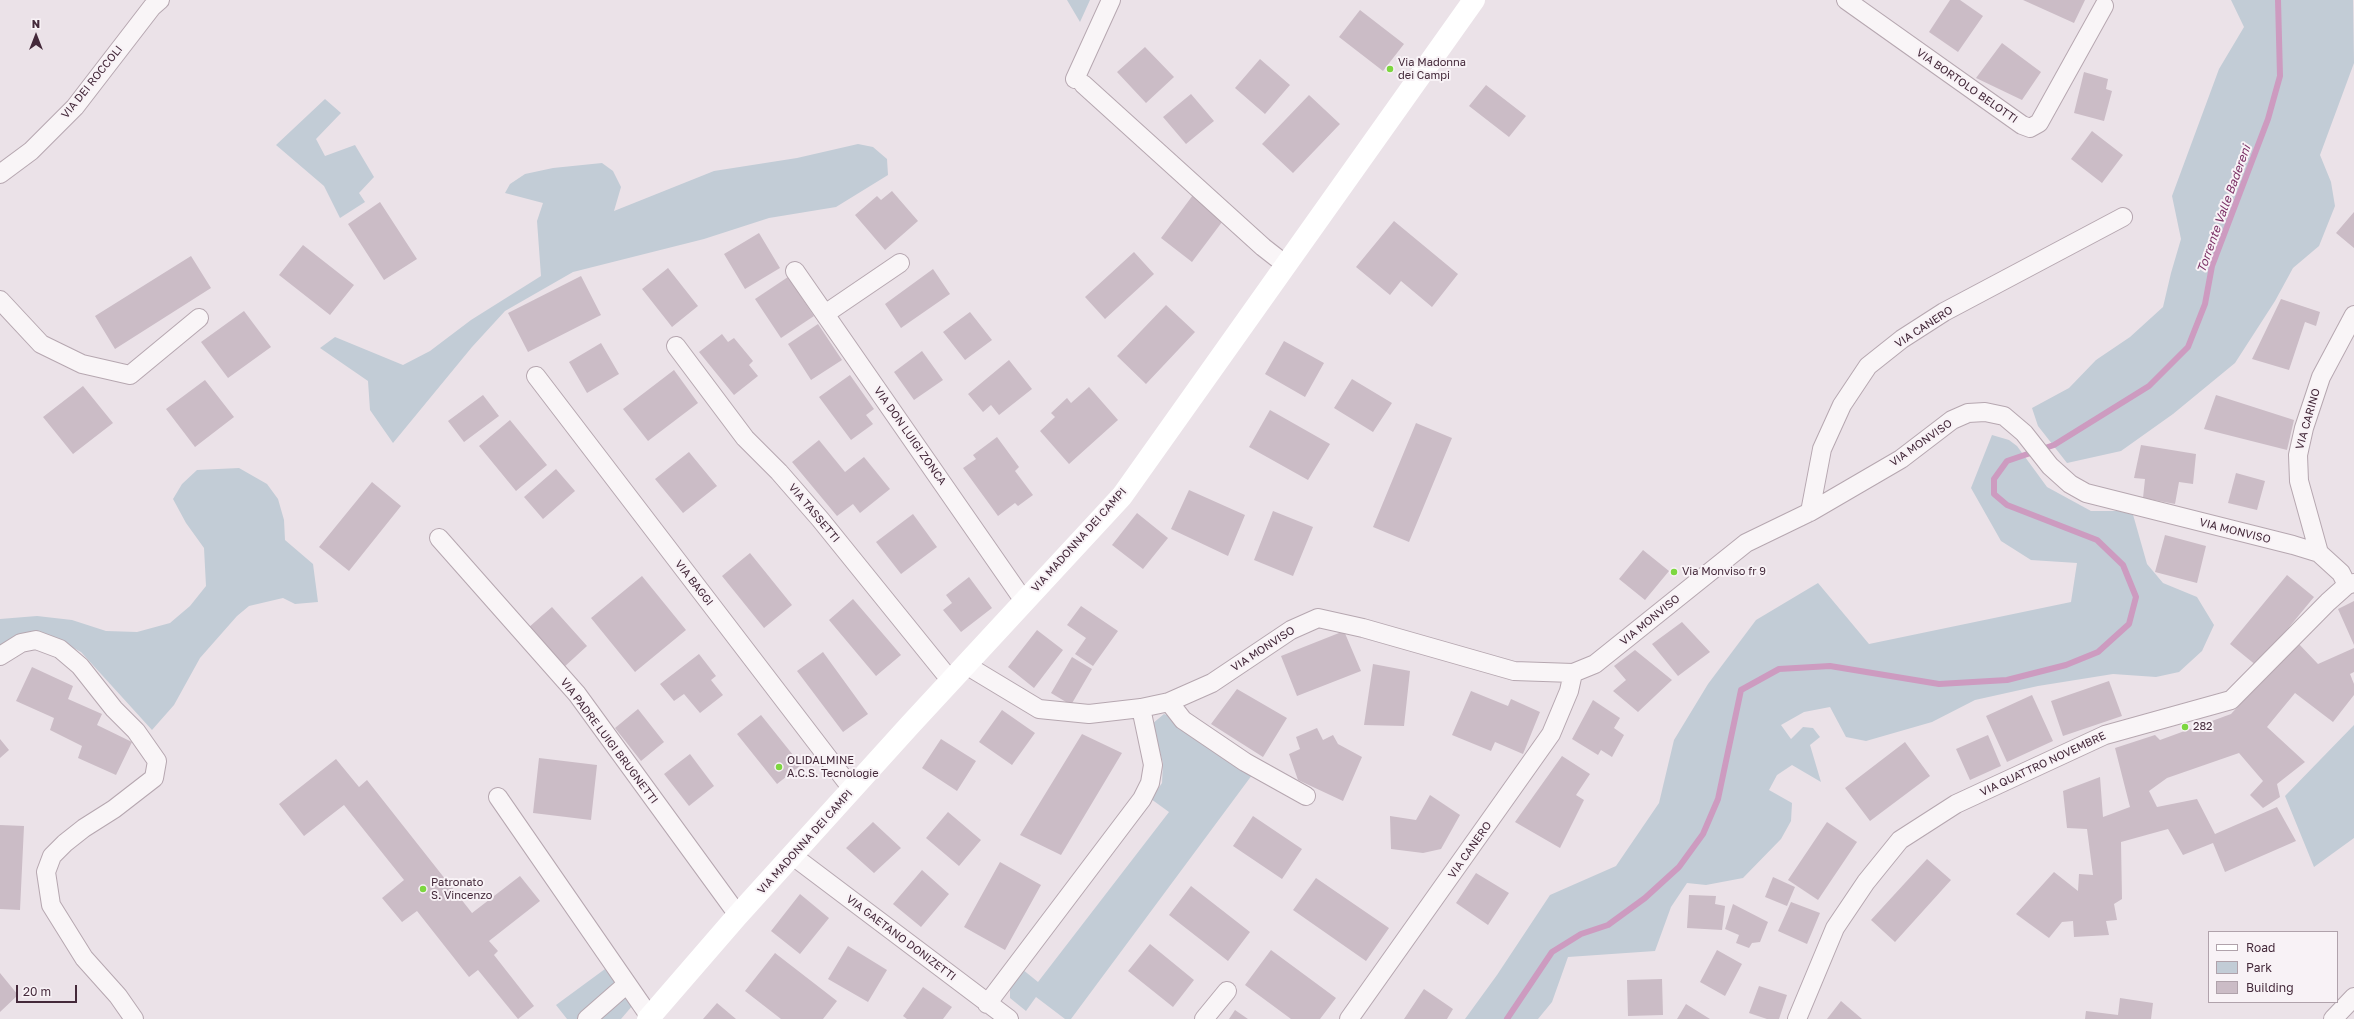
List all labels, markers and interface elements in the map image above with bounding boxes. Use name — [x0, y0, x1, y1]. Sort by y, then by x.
north arrow — [16, 16, 56, 56]
text: N — [32, 17, 40, 30]
street label: VIA DEI ROCCOLI — [59, 43, 125, 121]
street label: VIA BORTOLO BELOTTI — [1914, 46, 2020, 126]
place label: Via Madonna dei Campi — [1398, 56, 1466, 82]
marker: Via Madonna dei Campi — [1385, 64, 1395, 74]
water label: Torrente Valle Badereni — [2194, 143, 2254, 275]
street label: VIA CANERO — [1893, 303, 1955, 351]
street label: VIA DON LUIGI ZONCA — [871, 384, 949, 488]
street label: VIA CARINO — [2293, 387, 2323, 451]
street label: VIA MONVISO — [1887, 417, 1955, 469]
street label: VIA TASSETTI — [786, 481, 842, 545]
street label: VIA MADONNA DEI CAMPI — [1029, 485, 1129, 595]
street label: VIA MONVISO — [2198, 516, 2272, 546]
street label: VIA BAGGI — [672, 558, 716, 608]
place label: Via Monviso fr 9 — [1682, 565, 1766, 579]
marker: Via Monviso fr 9 — [1669, 567, 1679, 577]
street label: VIA MONVISO — [1618, 592, 1682, 648]
street label: VIA MONVISO — [1229, 624, 1297, 674]
street label: VIA PADRE LUIGI BRUGNETTI — [557, 676, 661, 806]
place label: 282 — [2193, 720, 2212, 734]
marker: 282 — [2180, 722, 2190, 732]
street label: VIA QUATTRO NOVEMBRE — [1978, 729, 2108, 799]
place label: OLIDALMINE A.C.S. Tecnologie — [787, 754, 879, 780]
marker: OLIDALMINE A.C.S. Tecnologie — [774, 762, 784, 772]
street label: VIA MADONNA DEI CAMPI — [755, 787, 855, 897]
street label: VIA CANERO — [1446, 819, 1494, 881]
place label: Patronato S. Vincenzo — [431, 876, 492, 902]
marker: Patronato S. Vincenzo — [418, 884, 428, 894]
street label: VIA GAETANO DONIZETTI — [844, 892, 958, 984]
legend — [2208, 931, 2338, 1003]
text: Road — [2246, 940, 2275, 955]
text: Park — [2246, 960, 2272, 975]
scale bar — [18, 977, 79, 1003]
text: Building — [2246, 980, 2294, 995]
text: 20 m — [23, 984, 51, 999]

